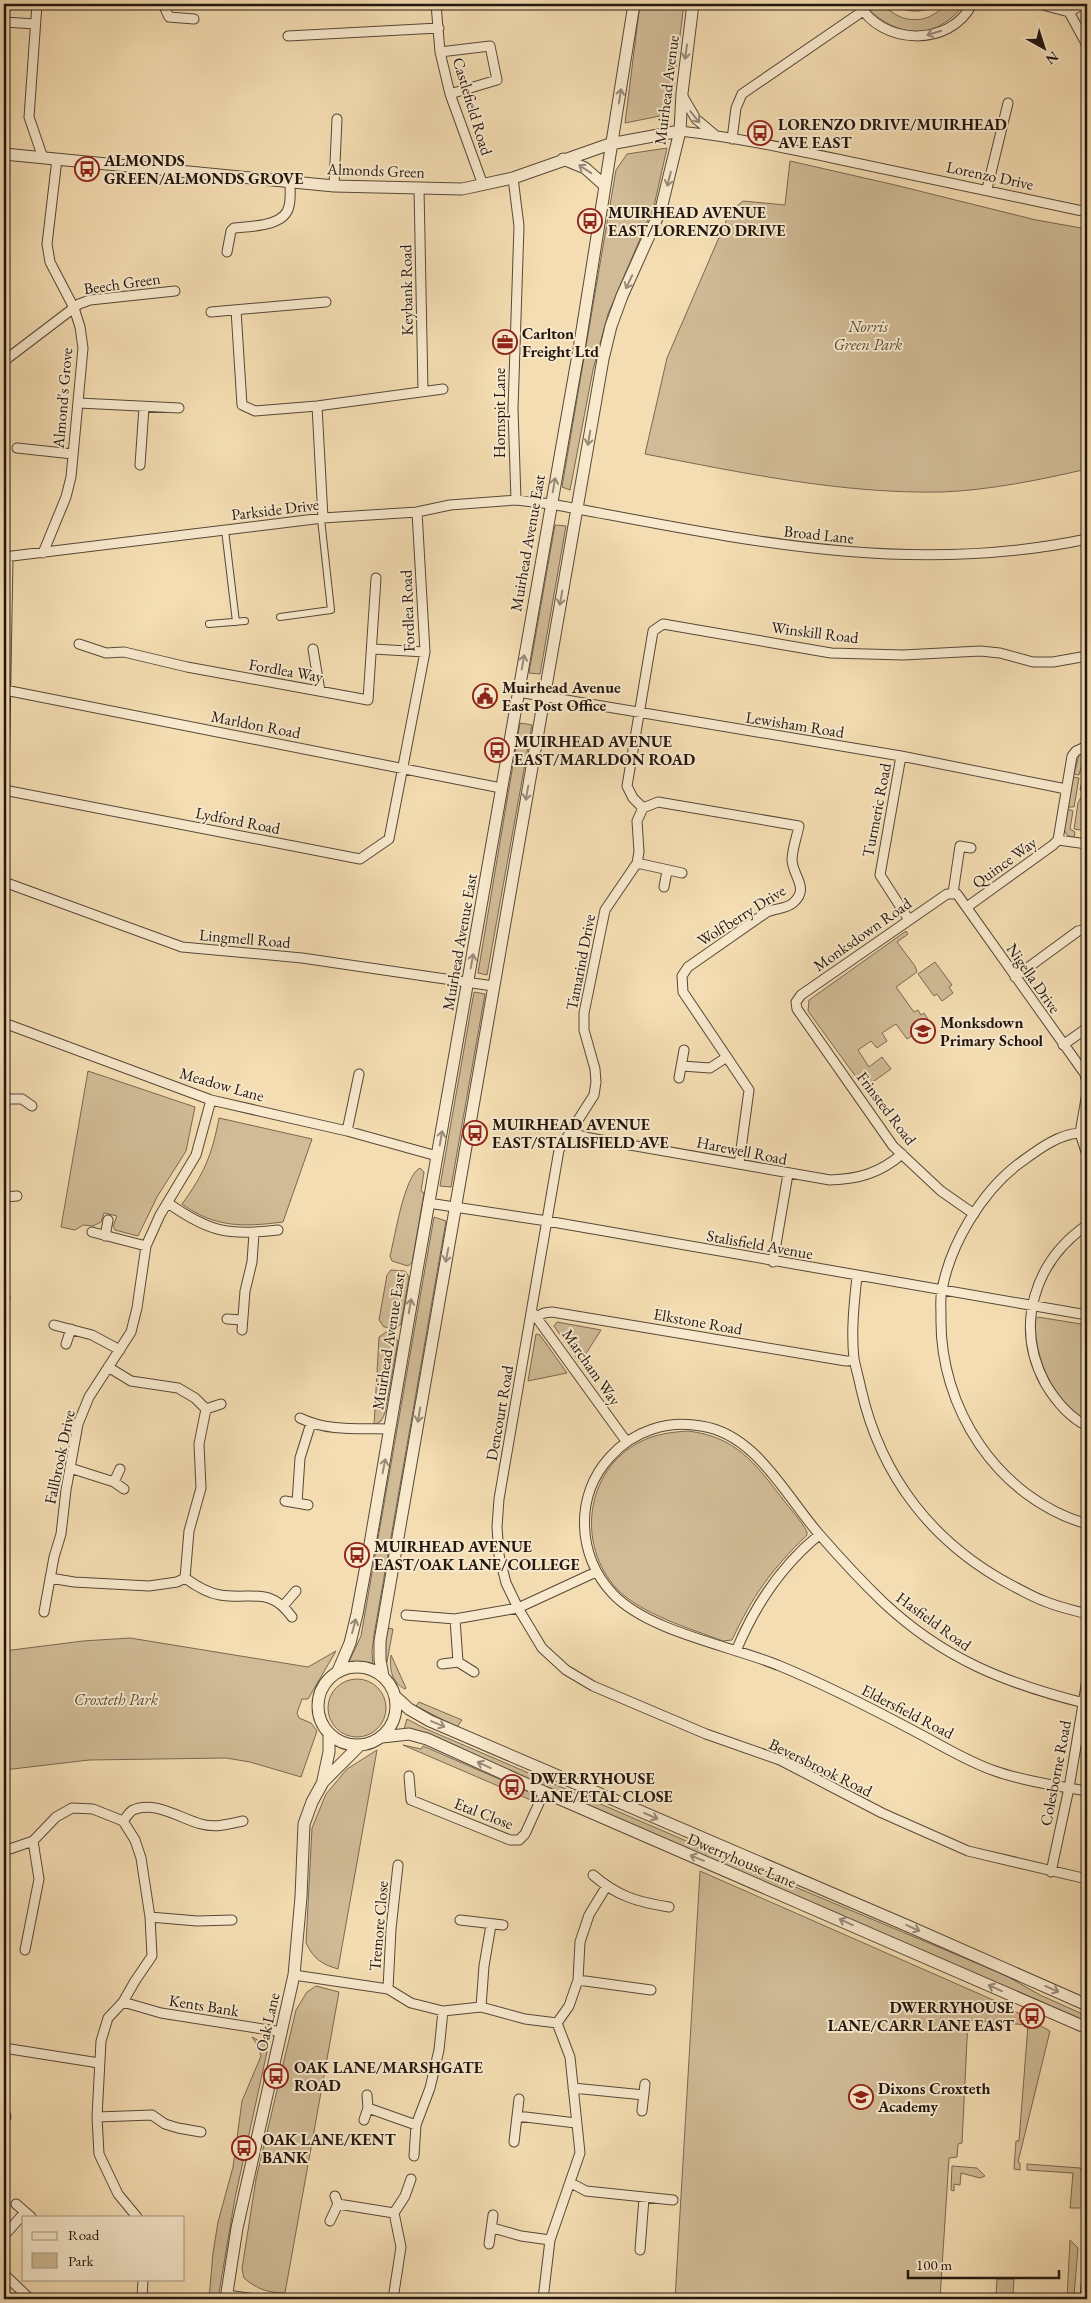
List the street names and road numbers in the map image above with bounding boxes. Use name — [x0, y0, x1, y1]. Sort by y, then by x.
street label: Muirhead Avenue — [649, 34, 684, 146]
street label: Castlefield Road — [448, 55, 498, 158]
street label: Lorenzo Drive — [944, 156, 1035, 195]
street label: Almonds Green — [326, 158, 426, 183]
street label: Keybank Road — [395, 243, 418, 336]
street label: Beech Green — [82, 268, 162, 299]
street label: Almond's Grove — [48, 347, 77, 450]
street label: Hornspit Lane — [489, 368, 510, 458]
street label: Muirhead Avenue East — [505, 473, 550, 613]
street label: Parkside Drive — [230, 494, 320, 525]
street label: Broad Lane — [783, 520, 855, 549]
street label: Fordlea Road — [396, 569, 419, 652]
street label: Winskill Road — [770, 617, 861, 648]
street label: Fordlea Way — [247, 654, 326, 688]
street label: Marldon Road — [209, 706, 303, 744]
street label: Lewisham Road — [744, 706, 847, 743]
street label: Turmeric Road — [857, 760, 896, 859]
street label: Lydford Road — [194, 802, 283, 839]
street label: Quince Way — [968, 831, 1042, 893]
street label: Muirhead Avenue East — [437, 872, 482, 1012]
street label: Wolfberry Drive — [693, 880, 789, 951]
street label: Monksdown Road — [809, 892, 916, 976]
street label: Tamarind Drive — [561, 912, 600, 1012]
street label: Lingmell Road — [198, 924, 292, 953]
street label: Nigella Drive — [1002, 939, 1065, 1018]
street label: Meadow Lane — [177, 1062, 267, 1107]
street label: Frinsted Road — [852, 1067, 922, 1150]
street label: Harewell Road — [695, 1131, 790, 1170]
street label: Stalisfield Avenue — [705, 1225, 815, 1264]
street label: Muirhead Avenue East — [367, 1271, 410, 1411]
street label: Elkstone Road — [652, 1303, 745, 1340]
street label: Marcham Way — [557, 1325, 626, 1411]
street label: Dencourt Road — [481, 1363, 518, 1462]
street label: Fallbrook Drive — [39, 1408, 80, 1506]
street label: Hasfield Road — [892, 1587, 976, 1656]
street label: Eldersfield Road — [858, 1679, 958, 1744]
street label: Colesborne Road — [1035, 1718, 1076, 1828]
street label: Beversbrook Road — [766, 1733, 877, 1802]
street label: Etal Close — [451, 1793, 516, 1834]
street label: Dwerryhouse Lane — [684, 1828, 799, 1893]
street label: Tremore Close — [364, 1880, 393, 1972]
street label: Kents Bank — [167, 1990, 241, 2021]
street label: Oak Lane — [251, 1991, 284, 2054]

